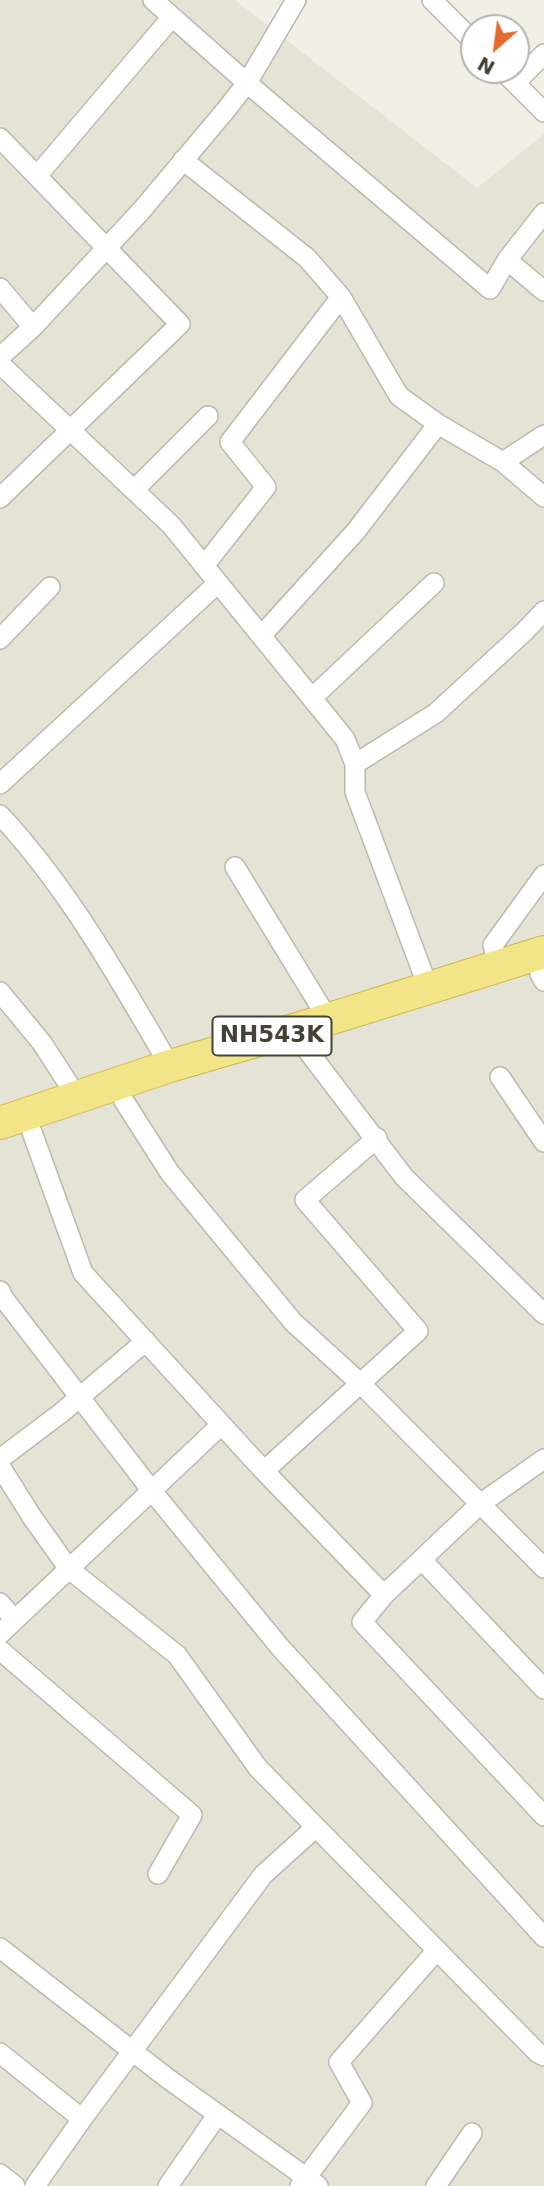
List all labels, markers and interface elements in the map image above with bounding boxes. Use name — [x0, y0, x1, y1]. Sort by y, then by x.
north arrow — [460, 14, 530, 84]
text: N — [474, 52, 498, 79]
road number: NH543K — [212, 1016, 332, 1056]

